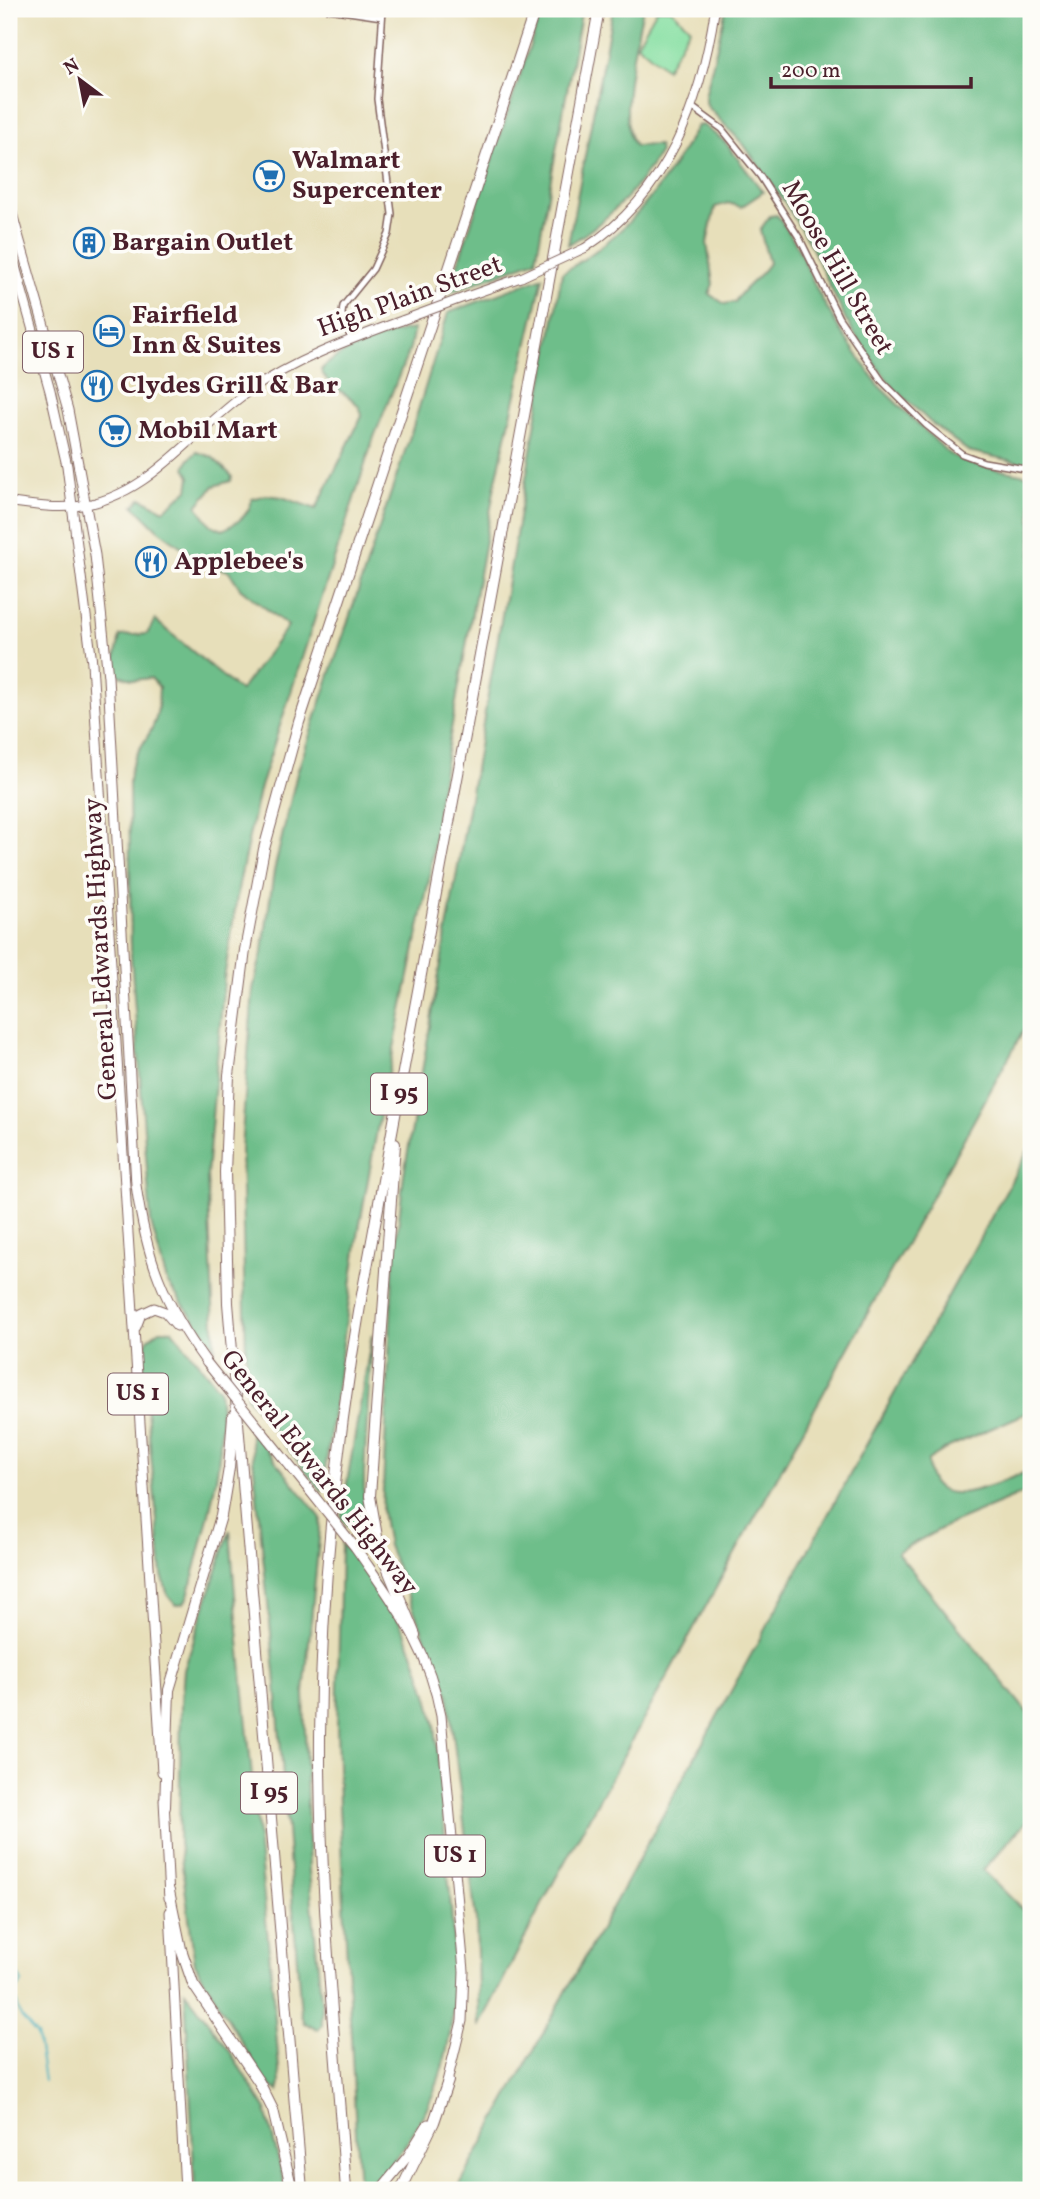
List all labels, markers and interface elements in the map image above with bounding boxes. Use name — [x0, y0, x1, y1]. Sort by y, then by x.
north arrow — [46, 46, 116, 116]
scale bar — [771, 46, 970, 90]
text: N — [59, 52, 85, 82]
text: 200 m — [781, 57, 841, 86]
place label: Walmart Supercenter — [292, 143, 442, 209]
supermarket icon: Walmart Supercenter — [252, 159, 286, 193]
street label: Moose Hill Street — [772, 174, 902, 362]
place label: Bargain Outlet — [112, 225, 293, 261]
building icon: Bargain Outlet — [72, 226, 106, 260]
street label: High Plain Street — [313, 247, 507, 347]
place label: Fairfield Inn & Suites — [132, 298, 281, 364]
hotel icon: Fairfield Inn & Suites — [92, 314, 126, 348]
road number: US 1 — [23, 332, 83, 372]
place label: Clydes Grill & Bar — [120, 368, 338, 404]
restaurant icon: Clydes Grill & Bar — [80, 369, 114, 403]
place label: Mobil Mart — [138, 413, 278, 449]
supermarket icon: Mobil Mart — [98, 414, 132, 448]
place label: Applebee's — [174, 544, 304, 580]
restaurant icon: Applebee's — [134, 545, 168, 579]
street label: General Edwards Highway — [75, 797, 127, 1101]
road number: I 95 — [371, 1074, 427, 1114]
street label: General Edwards Highway — [212, 1343, 426, 1603]
road number: US 1 — [108, 1374, 168, 1414]
road number: I 95 — [241, 1773, 297, 1814]
road number: US 1 — [425, 1836, 485, 1877]

